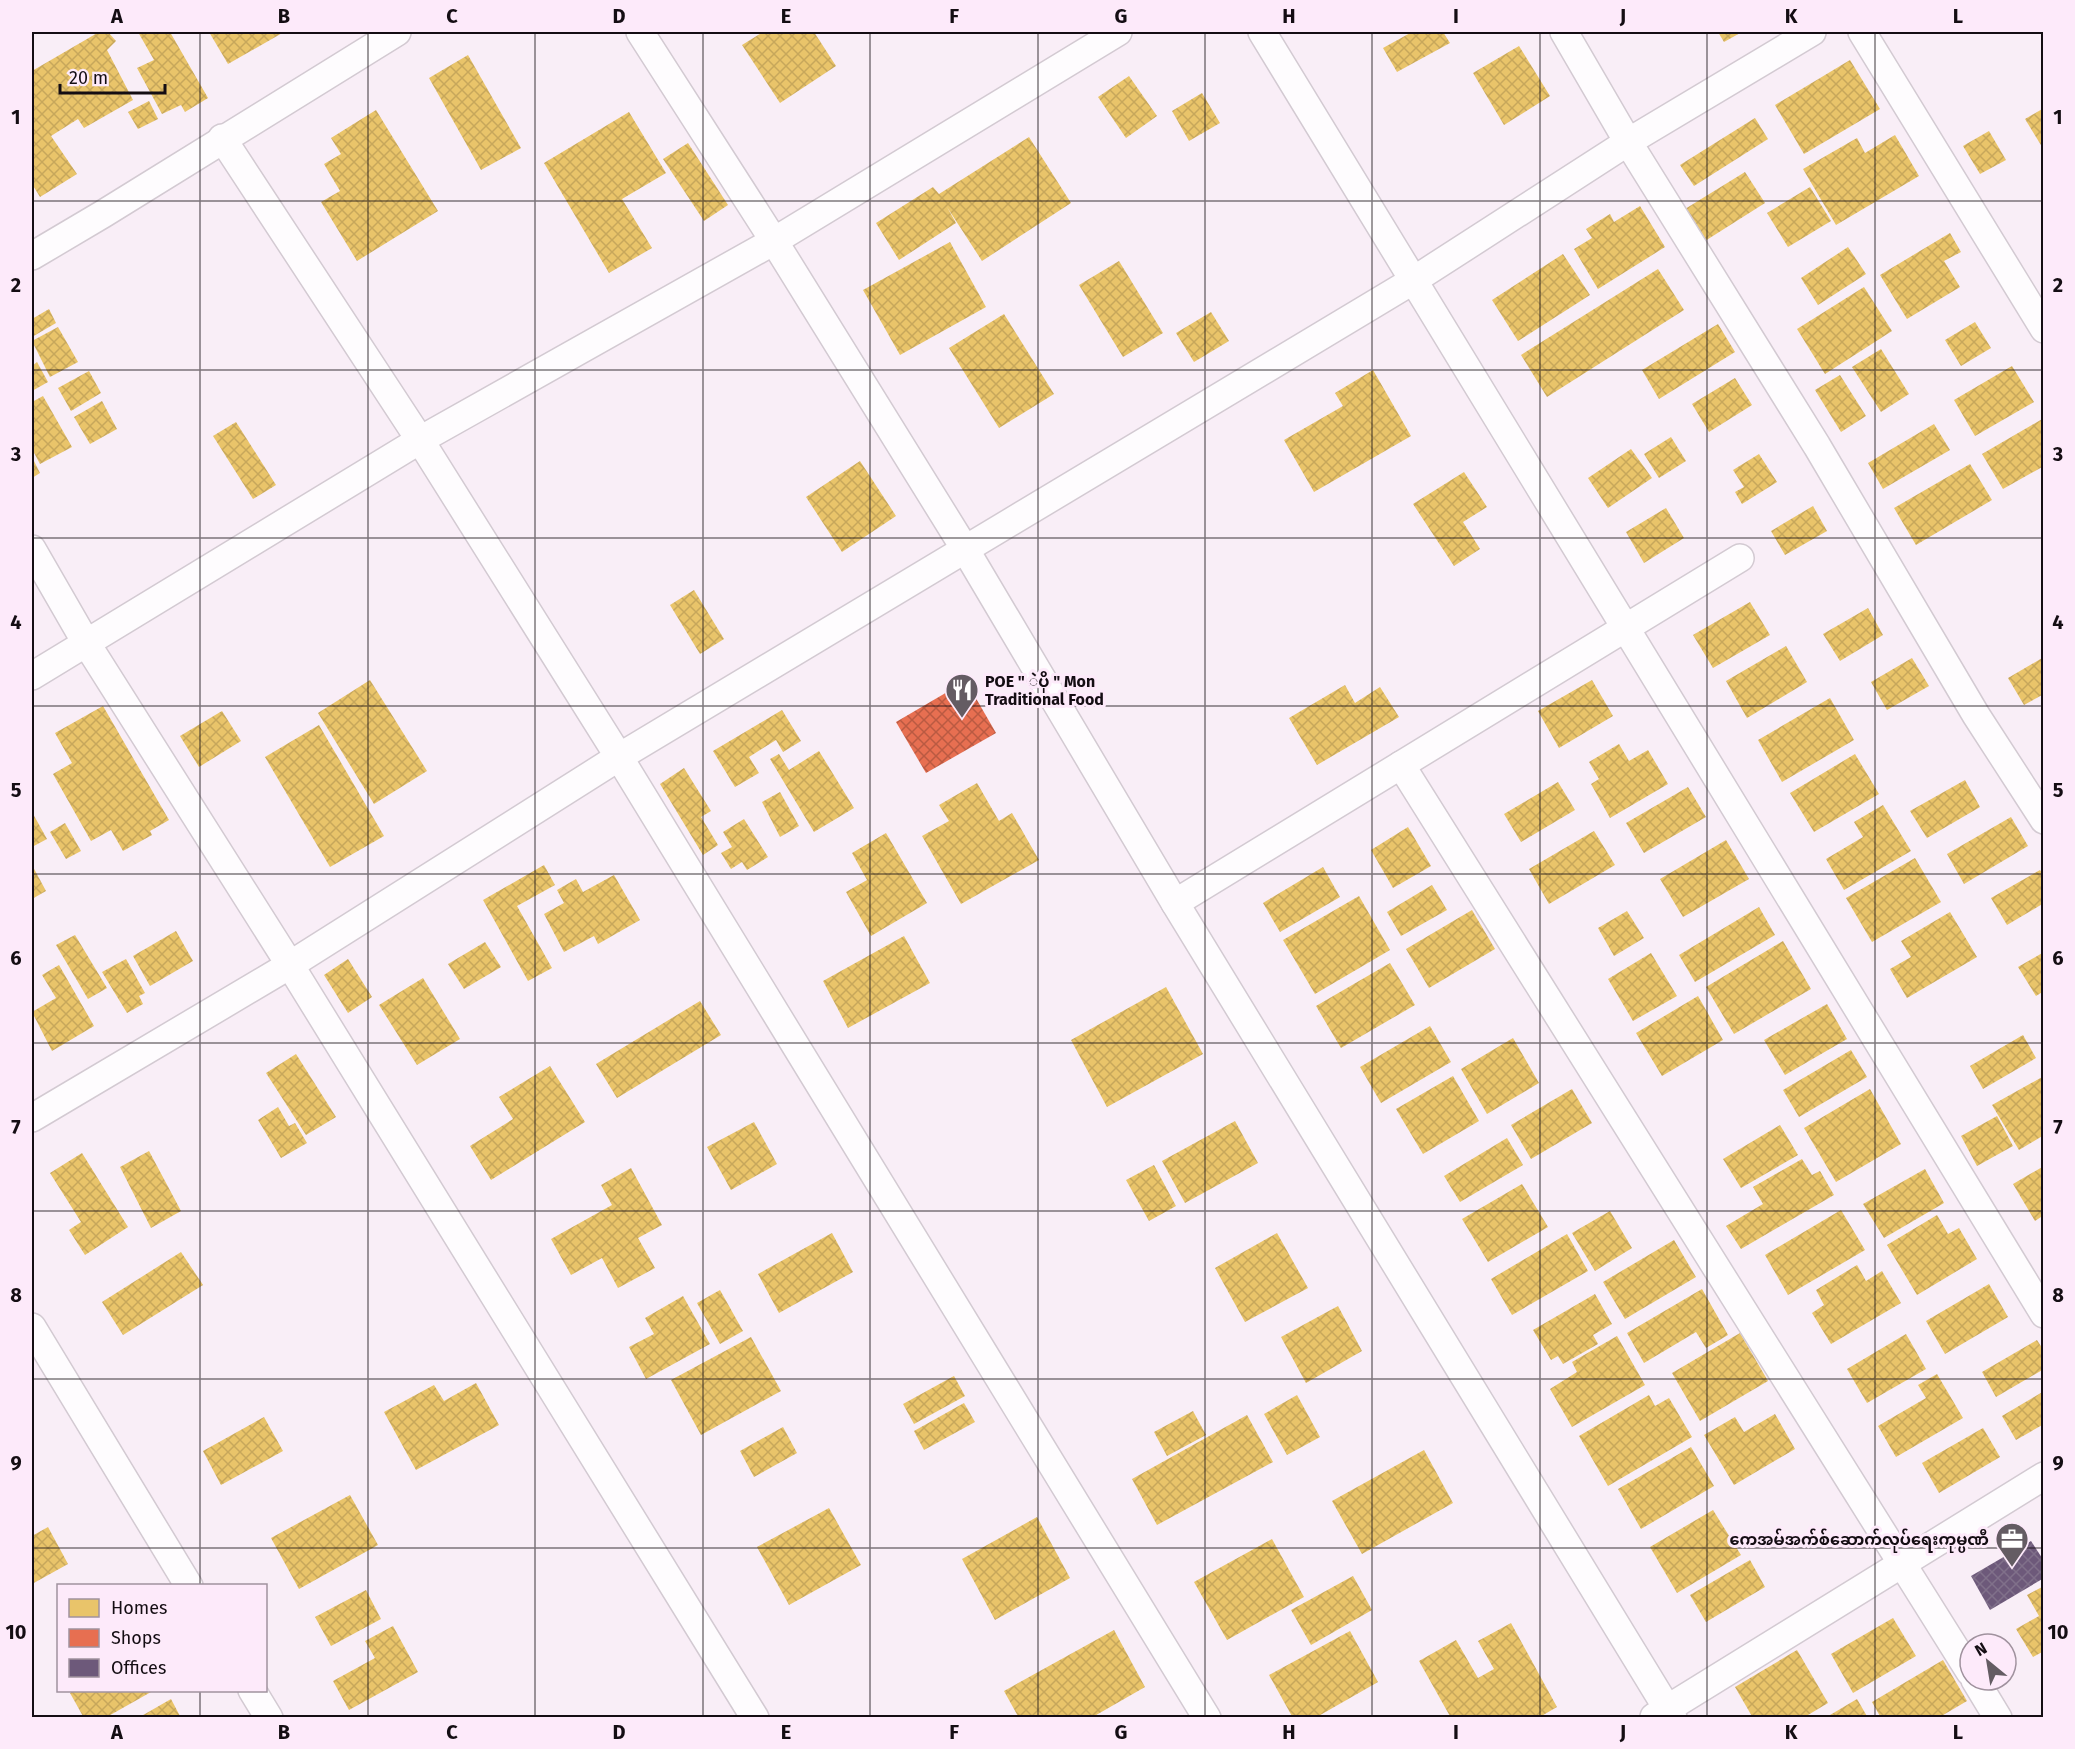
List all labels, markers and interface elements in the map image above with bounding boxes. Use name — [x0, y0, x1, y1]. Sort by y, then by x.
text: A — [110, 4, 124, 28]
text: B — [278, 4, 290, 28]
text: C — [446, 4, 458, 28]
text: D — [612, 4, 626, 28]
text: E — [781, 4, 791, 28]
text: F — [949, 4, 959, 28]
text: G — [1115, 4, 1127, 28]
text: H — [1282, 4, 1296, 28]
text: I — [1453, 4, 1459, 28]
text: J — [1619, 4, 1626, 28]
text: K — [1785, 4, 1798, 28]
text: L — [1953, 4, 1963, 28]
scale bar — [60, 57, 165, 95]
text: 20 m — [69, 67, 108, 89]
text: 1 — [11, 105, 21, 129]
text: 1 — [2053, 105, 2063, 129]
text: 2 — [11, 273, 21, 297]
text: 2 — [2053, 273, 2063, 297]
text: 3 — [10, 442, 21, 466]
text: 3 — [2052, 442, 2063, 466]
text: 4 — [10, 610, 22, 634]
text: 4 — [2052, 610, 2064, 634]
place label: POE " ဲပို " Mon Traditional Food — [985, 671, 1104, 709]
restaurant icon: POE " ဲပို " Mon Traditional Food — [944, 672, 980, 719]
text: 5 — [11, 778, 22, 802]
text: 5 — [2053, 778, 2064, 802]
text: 6 — [10, 946, 22, 970]
text: 6 — [2052, 946, 2064, 970]
text: 7 — [11, 1115, 21, 1139]
text: 7 — [2053, 1115, 2063, 1139]
text: 8 — [10, 1283, 22, 1307]
text: 8 — [2052, 1283, 2064, 1307]
text: 9 — [10, 1451, 22, 1475]
text: 9 — [2052, 1451, 2064, 1475]
office icon: ကေအမ်အက်စ်ဆောက်လုပ်ရေးကုမ္ပဏီ — [1994, 1521, 2030, 1568]
place label: ကေအမ်အက်စ်ဆောက်လုပ်ရေးကုမ္ပဏီ — [1729, 1528, 1989, 1553]
legend — [57, 1584, 267, 1692]
text: Homes — [111, 1597, 167, 1619]
text: 10 — [6, 1620, 26, 1644]
text: 10 — [2048, 1620, 2068, 1644]
text: Shops — [111, 1627, 161, 1649]
north arrow — [1958, 1632, 2018, 1692]
text: N — [1971, 1639, 1990, 1660]
text: Offices — [111, 1657, 166, 1679]
text: A — [110, 1720, 124, 1744]
text: B — [278, 1720, 290, 1744]
text: C — [446, 1720, 458, 1744]
text: D — [612, 1720, 626, 1744]
text: E — [781, 1720, 791, 1744]
text: F — [949, 1720, 959, 1744]
text: G — [1115, 1720, 1127, 1744]
text: H — [1282, 1720, 1296, 1744]
text: I — [1453, 1720, 1459, 1744]
text: J — [1619, 1720, 1626, 1744]
text: K — [1785, 1720, 1798, 1744]
text: L — [1953, 1720, 1963, 1744]

